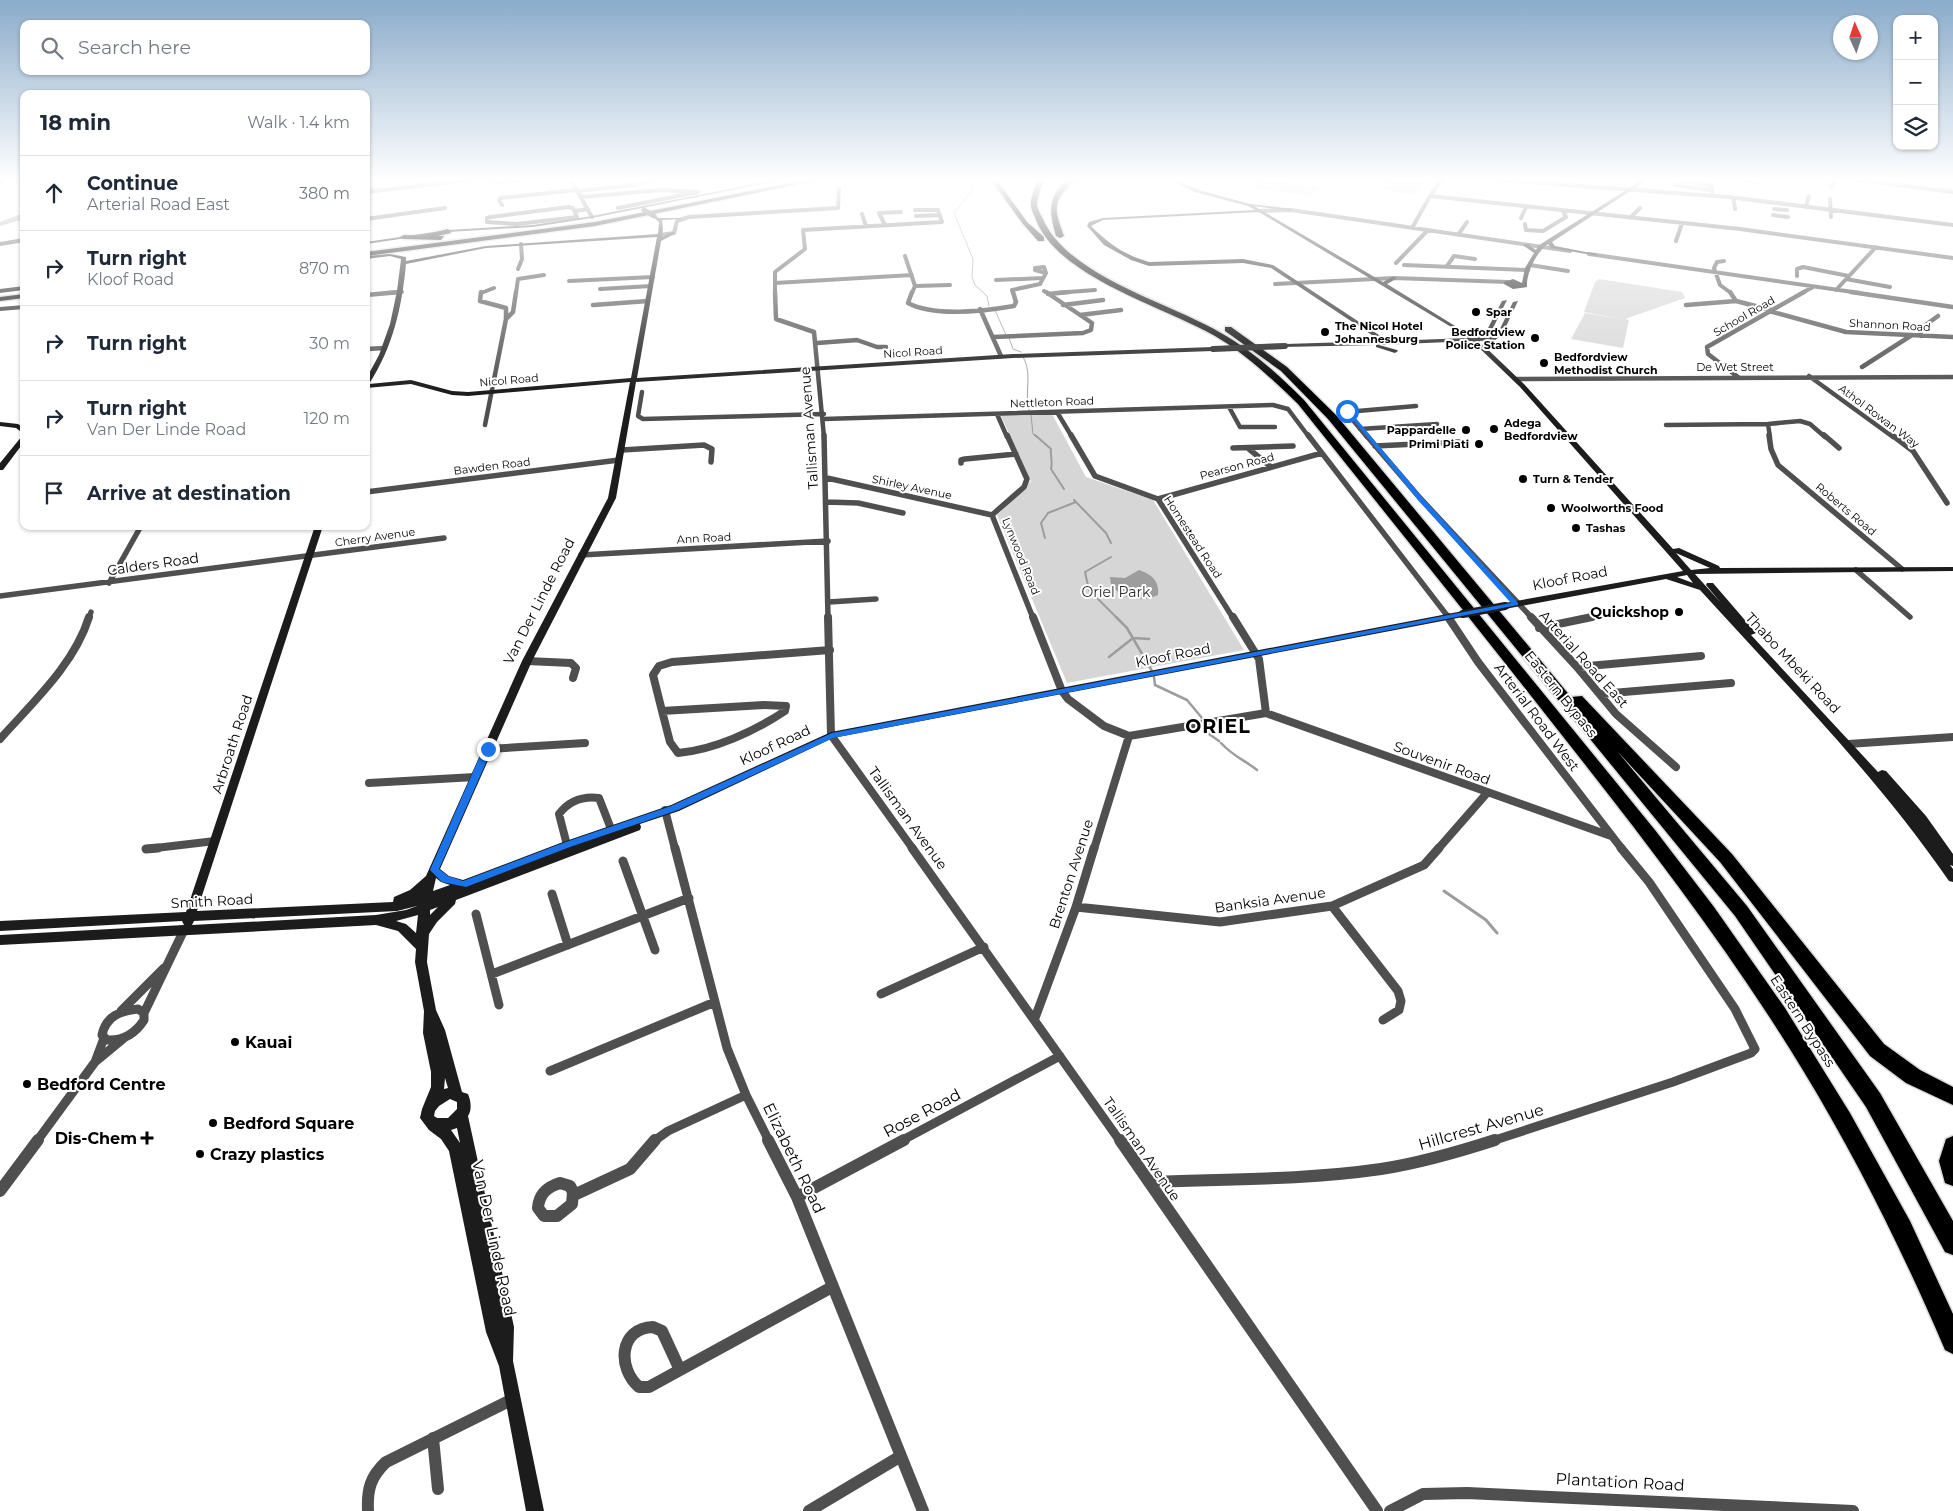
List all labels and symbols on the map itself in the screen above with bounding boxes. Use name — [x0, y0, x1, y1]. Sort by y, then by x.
north arrow — [1833, 15, 1878, 60]
street label: School Road — [1711, 293, 1777, 339]
place label: Spar — [1486, 305, 1512, 319]
marker: Spar — [1470, 306, 1482, 318]
street label: Shannon Road — [1849, 316, 1931, 334]
place label: The Nicol Hotel Johannesburg — [1334, 319, 1423, 346]
place label: Bedfordview Police Station — [1445, 325, 1526, 352]
marker: The Nicol Hotel Johannesburg — [1319, 326, 1331, 338]
marker: Bedfordview Police Station — [1529, 332, 1541, 344]
street label: Nicol Road — [883, 343, 943, 361]
place label: Bedfordview Methodist Church — [1554, 350, 1658, 377]
marker: Bedfordview Methodist Church — [1538, 357, 1550, 369]
street label: De Wet Street — [1696, 360, 1774, 374]
street label: Tallisman Avenue — [796, 366, 822, 490]
street label: Nicol Road — [479, 370, 539, 390]
street label: Athol Rowan Way — [1836, 381, 1922, 451]
street label: Nettleton Road — [1010, 394, 1094, 410]
route start — [1336, 400, 1359, 423]
place label: Adega Bedfordview — [1503, 416, 1578, 443]
place label: Pappardelle — [1387, 423, 1456, 437]
marker: Adega Bedfordview — [1488, 423, 1500, 435]
marker: Pappardelle — [1460, 424, 1472, 436]
place label: Primi Piati — [1409, 437, 1469, 451]
marker: Primi Piati — [1473, 438, 1485, 450]
street label: Pearson Road — [1198, 449, 1276, 483]
street label: Bawden Road — [453, 454, 531, 478]
street label: Shirley Avenue — [871, 472, 954, 502]
place label: Turn & Tender — [1533, 472, 1614, 486]
marker: Turn & Tender — [1517, 473, 1529, 485]
street label: Roberts Road — [1813, 480, 1879, 538]
street label: Homestead Road — [1161, 493, 1225, 581]
place label: Woolworths Food — [1561, 501, 1663, 515]
marker: Woolworths Food — [1545, 502, 1557, 514]
street label: Lynwood Road — [999, 515, 1043, 597]
place label: Tashas — [1586, 521, 1626, 535]
marker: Tashas — [1570, 522, 1582, 534]
street label: Cherry Avenue — [334, 524, 416, 550]
street label: Ann Road — [676, 530, 732, 546]
street label: Van Der Linde Road — [499, 535, 579, 667]
street label: Calders Road — [106, 549, 200, 579]
street label: Kloof Road — [1531, 562, 1609, 594]
park label: Oriel Park — [1082, 583, 1151, 601]
place label: Quickshop — [1590, 603, 1669, 621]
marker: Quickshop — [1673, 606, 1685, 618]
street label: Arterial Road East — [1535, 607, 1633, 712]
street label: Thabo Mbeki Road — [1742, 609, 1844, 717]
street label: Kloof Road — [1134, 639, 1212, 671]
street label: Eastern Bypass — [1521, 647, 1602, 741]
street label: Arterial Road West — [1490, 659, 1584, 775]
street label: Arbroath Road — [208, 692, 256, 796]
district label: ORIEL — [1185, 715, 1251, 738]
street label: Kloof Road — [737, 721, 813, 769]
street label: Souvenir Road — [1391, 737, 1493, 789]
route end — [477, 738, 500, 761]
street label: Tallisman Avenue — [865, 763, 951, 873]
street label: Brenton Avenue — [1045, 817, 1097, 931]
street label: Banksia Avenue — [1213, 883, 1327, 917]
street label: Smith Road — [170, 890, 254, 912]
street label: Eastern Bypass — [1766, 971, 1840, 1071]
place label: Kauai — [245, 1033, 292, 1052]
marker: Kauai — [229, 1036, 241, 1048]
place label: Bedford Centre — [37, 1075, 166, 1094]
marker: Bedford Centre — [21, 1078, 33, 1090]
street label: Rose Road — [880, 1085, 964, 1141]
street label: Tallisman Avenue — [1099, 1093, 1185, 1205]
street label: Elizabeth Road — [759, 1100, 829, 1216]
street label: Hillcrest Avenue — [1416, 1100, 1546, 1154]
place label: Bedford Square — [223, 1114, 354, 1133]
marker: Bedford Square — [207, 1117, 219, 1129]
place label: Dis-Chem — [55, 1129, 137, 1148]
marker: Dis-Chem — [141, 1132, 153, 1144]
place label: Crazy plastics — [210, 1145, 325, 1164]
marker: Crazy plastics — [194, 1148, 206, 1160]
street label: Van Der Linde Road — [468, 1158, 520, 1318]
street label: Plantation Road — [1555, 1469, 1685, 1495]

